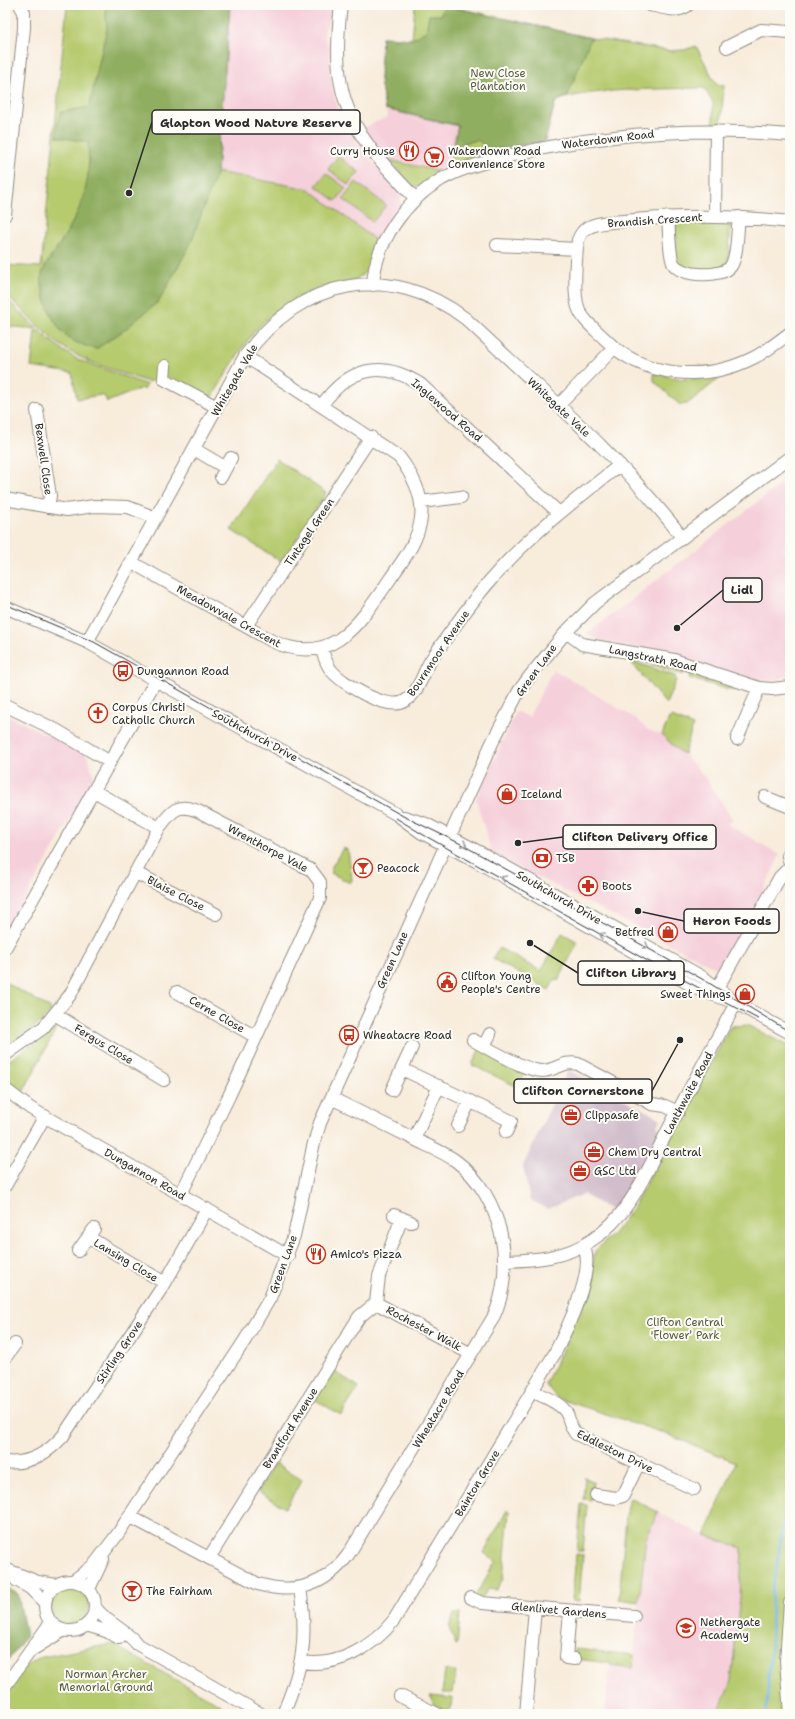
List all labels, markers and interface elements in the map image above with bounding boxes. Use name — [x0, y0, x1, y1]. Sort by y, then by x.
park label: New Close Plantation — [470, 66, 526, 94]
callout: Glapton Wood Nature Reserve — [152, 110, 360, 134]
text: Glapton Wood Nature Reserve — [160, 115, 352, 131]
street label: Waterdown Road — [561, 126, 655, 153]
restaurant icon: Curry House — [398, 140, 420, 162]
place label: Curry House — [330, 144, 395, 159]
place label: Waterdown Road Convenience Store — [448, 144, 545, 172]
supermarket icon: Waterdown Road Convenience Store — [423, 146, 445, 168]
street label: Brandish Crescent — [607, 210, 703, 231]
street label: Whitegate Vale — [208, 341, 261, 419]
street label: Whitegate Vale — [524, 374, 593, 441]
street label: Inglewood Road — [408, 375, 485, 445]
street label: Bexwell Close — [31, 422, 56, 496]
street label: Tintagel Green — [281, 495, 338, 569]
callout: Lidl — [723, 578, 762, 602]
street label: Meadowvale Crescent — [174, 581, 284, 652]
text: Lidl — [731, 582, 753, 598]
street label: Bournmoor Avenue — [404, 607, 473, 699]
street label: Green Lane — [512, 641, 560, 699]
street label: Langstrath Road — [607, 642, 698, 675]
bus stop icon: Dungannon Road — [112, 660, 134, 682]
place label: Dungannon Road — [137, 664, 229, 679]
place label: Corpus Christi Catholic Church — [112, 700, 195, 728]
church icon: Corpus Christi Catholic Church — [87, 702, 109, 724]
street label: Southchurch Drive — [209, 706, 300, 765]
shop icon: Iceland — [496, 783, 518, 805]
place label: Iceland — [521, 787, 562, 802]
street label: Wrenthorpe Vale — [225, 821, 311, 876]
callout: Clifton Delivery Office — [563, 825, 716, 849]
text: Clifton Delivery Office — [572, 829, 708, 845]
one-way arrow — [460, 839, 467, 846]
bank icon: TSB — [531, 847, 553, 869]
place label: TSB — [556, 851, 575, 866]
bar icon: Peacock — [352, 857, 374, 879]
place label: Peacock — [377, 861, 419, 876]
street label: Southchurch Drive — [513, 867, 604, 928]
street label: Blaise Close — [144, 872, 207, 914]
one-way arrow — [501, 875, 508, 882]
pharmacy icon: Boots — [577, 875, 599, 897]
place label: Boots — [602, 879, 632, 894]
callout: Heron Foods — [684, 909, 779, 933]
text: Heron Foods — [693, 913, 771, 929]
shop icon: Betfred — [657, 921, 679, 943]
place label: Betfred — [615, 925, 654, 940]
street label: Green Lane — [373, 929, 412, 991]
one-way arrow — [599, 932, 606, 939]
one-way arrow — [642, 942, 649, 949]
callout: Clifton Library — [578, 961, 684, 985]
text: Clifton Library — [586, 965, 676, 981]
place label: Clifton Young People's Centre — [461, 969, 541, 997]
public building icon: Clifton Young People's Centre — [436, 971, 458, 993]
shop icon: Sweet Things — [734, 983, 756, 1005]
place label: Sweet Things — [660, 987, 731, 1002]
street label: Cerne Close — [186, 992, 247, 1036]
street label: Fergus Close — [71, 1021, 136, 1068]
bus stop icon: Wheatacre Road — [338, 1024, 360, 1046]
place label: Wheatacre Road — [363, 1028, 452, 1043]
street label: Lanthwaite Road — [660, 1049, 717, 1137]
callout: Clifton Cornerstone — [514, 1079, 652, 1103]
text: Clifton Cornerstone — [522, 1083, 644, 1099]
office icon: Clippasafe — [560, 1104, 582, 1126]
place label: Clippasafe — [585, 1108, 639, 1123]
office icon: Chem Dry Central — [583, 1141, 605, 1163]
street label: Dungannon Road — [101, 1145, 188, 1204]
place label: Chem Dry Central — [608, 1145, 702, 1160]
office icon: GSC Ltd — [569, 1160, 591, 1182]
place label: GSC Ltd — [594, 1164, 636, 1179]
street label: Green Lane — [266, 1233, 301, 1296]
street label: Lansing Close — [91, 1235, 161, 1286]
restaurant icon: Amico's Pizza — [305, 1243, 327, 1265]
place label: Amico's Pizza — [330, 1247, 402, 1262]
street label: Rochester Walk — [383, 1302, 464, 1355]
park label: Clifton Central 'Flower' Park — [647, 1315, 724, 1343]
street label: Stirling Grove — [93, 1318, 146, 1387]
street label: Wheatacre Road — [409, 1367, 468, 1451]
street label: Brantford Avenue — [259, 1385, 322, 1472]
street label: Eddleston Drive — [574, 1426, 656, 1476]
street label: Bainton Grove — [451, 1447, 503, 1520]
bar icon: The Fairham — [121, 1580, 143, 1602]
place label: The Fairham — [146, 1584, 213, 1599]
street label: Glenlivet Gardens — [511, 1599, 607, 1622]
place label: Nethergate Academy — [700, 1615, 761, 1643]
school or university icon: Nethergate Academy — [675, 1617, 697, 1639]
park label: Norman Archer Memorial Ground — [59, 1667, 153, 1695]

